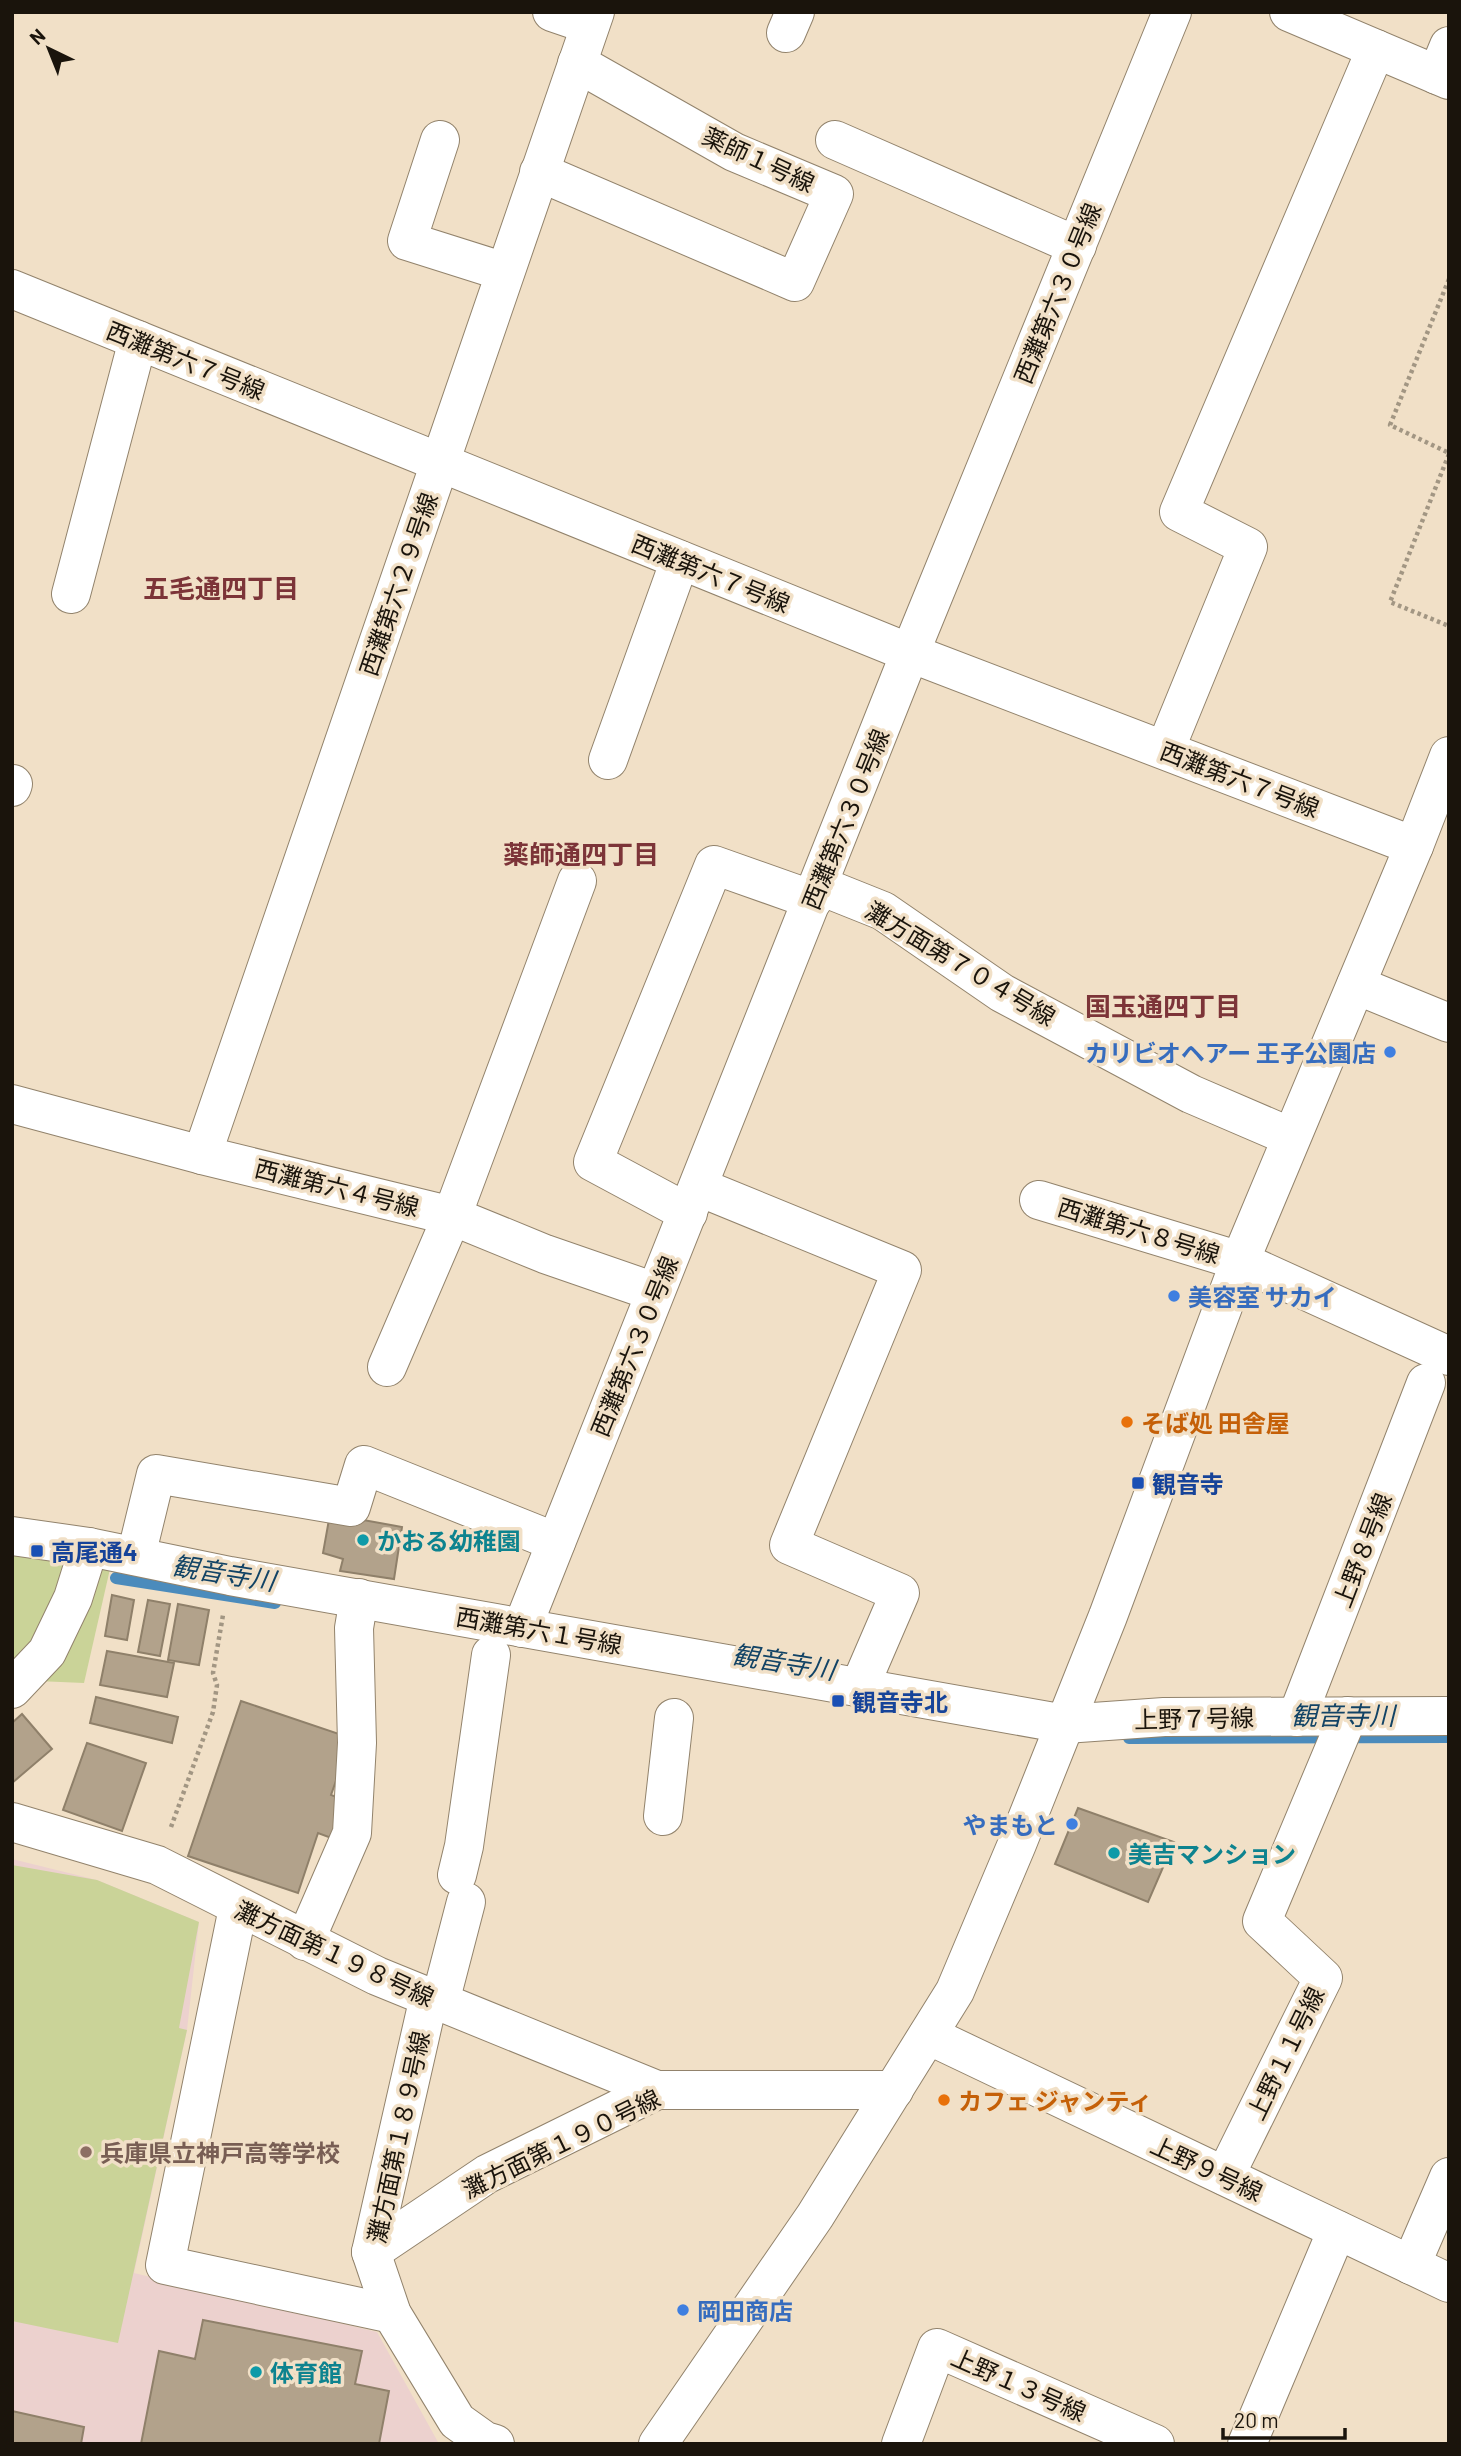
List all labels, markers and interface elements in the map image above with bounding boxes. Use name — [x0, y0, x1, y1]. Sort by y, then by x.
north arrow — [14, 14, 84, 84]
text: N — [25, 23, 50, 49]
street label: 薬師１号線 — [698, 121, 820, 197]
street label: 西灘第六３０号線 — [1008, 199, 1106, 387]
street label: 西灘第六７号線 — [103, 315, 269, 405]
street label: 西灘第六２９号線 — [353, 489, 443, 679]
street label: 西灘第六７号線 — [628, 528, 794, 618]
district label: 五毛通四丁目 — [143, 572, 299, 603]
street label: 西灘第六３０号線 — [796, 725, 894, 913]
street label: 西灘第六７号線 — [1156, 735, 1324, 823]
district label: 薬師通四丁目 — [503, 838, 659, 869]
street label: 灘方面第７０４号線 — [861, 895, 1061, 1031]
district label: 国玉通四丁目 — [1085, 990, 1241, 1021]
place label: カリビオヘアー 王子公園店 — [1085, 1038, 1376, 1067]
marker: カリビオヘアー 王子公園店 — [1382, 1044, 1398, 1060]
street label: 西灘第六４号線 — [252, 1153, 422, 1221]
street label: 西灘第六８号線 — [1054, 1192, 1224, 1268]
street label: 西灘第六３０号線 — [585, 1252, 683, 1440]
place label: 美容室 サカイ — [1188, 1282, 1337, 1311]
marker: 美容室 サカイ — [1166, 1288, 1182, 1304]
place label: そば処 田舎屋 — [1141, 1408, 1290, 1437]
marker: そば処 田舎屋 — [1119, 1414, 1135, 1430]
place label: 観音寺 — [1152, 1469, 1224, 1498]
marker: 観音寺 — [1130, 1475, 1146, 1491]
street label: 上野８号線 — [1327, 1489, 1397, 1611]
place label: かおる幼稚園 — [377, 1526, 521, 1555]
marker: かおる幼稚園 — [355, 1532, 371, 1548]
place label: 高尾通4 — [51, 1537, 138, 1566]
marker: 高尾通4 — [29, 1543, 45, 1559]
water label: 観音寺川 — [170, 1549, 281, 1596]
street label: 西灘第六１号線 — [454, 1601, 624, 1659]
water label: 観音寺川 — [730, 1638, 841, 1685]
place label: 観音寺北 — [852, 1687, 948, 1716]
marker: 観音寺北 — [830, 1693, 846, 1709]
water label: 観音寺川 — [1291, 1699, 1398, 1730]
street label: 上野７号線 — [1134, 1702, 1254, 1734]
place label: やまもと — [962, 1810, 1058, 1839]
marker: やまもと — [1064, 1816, 1080, 1832]
place label: 美吉マンション — [1128, 1839, 1296, 1868]
marker: 美吉マンション — [1106, 1845, 1122, 1861]
street label: 灘方面第１９８号線 — [231, 1894, 439, 2012]
street label: 上野１１号線 — [1240, 1982, 1330, 2124]
street label: 灘方面第１８９号線 — [361, 2028, 435, 2246]
street label: 灘方面第１９０号線 — [458, 2083, 664, 2203]
place label: カフェ ジャンティ — [958, 2086, 1152, 2115]
marker: カフェ ジャンティ — [936, 2092, 952, 2108]
street label: 上野９号線 — [1146, 2130, 1268, 2206]
place label: 兵庫県立神戸高等学校 — [100, 2138, 340, 2167]
marker: 兵庫県立神戸高等学校 — [78, 2144, 94, 2160]
place label: 岡田商店 — [697, 2296, 793, 2325]
marker: 岡田商店 — [675, 2302, 691, 2318]
street label: 上野１３号線 — [947, 2341, 1091, 2427]
place label: 体育館 — [270, 2358, 342, 2387]
marker: 体育館 — [248, 2364, 264, 2380]
scale bar — [1223, 2396, 1346, 2440]
text: 20 m — [1234, 2407, 1279, 2432]

